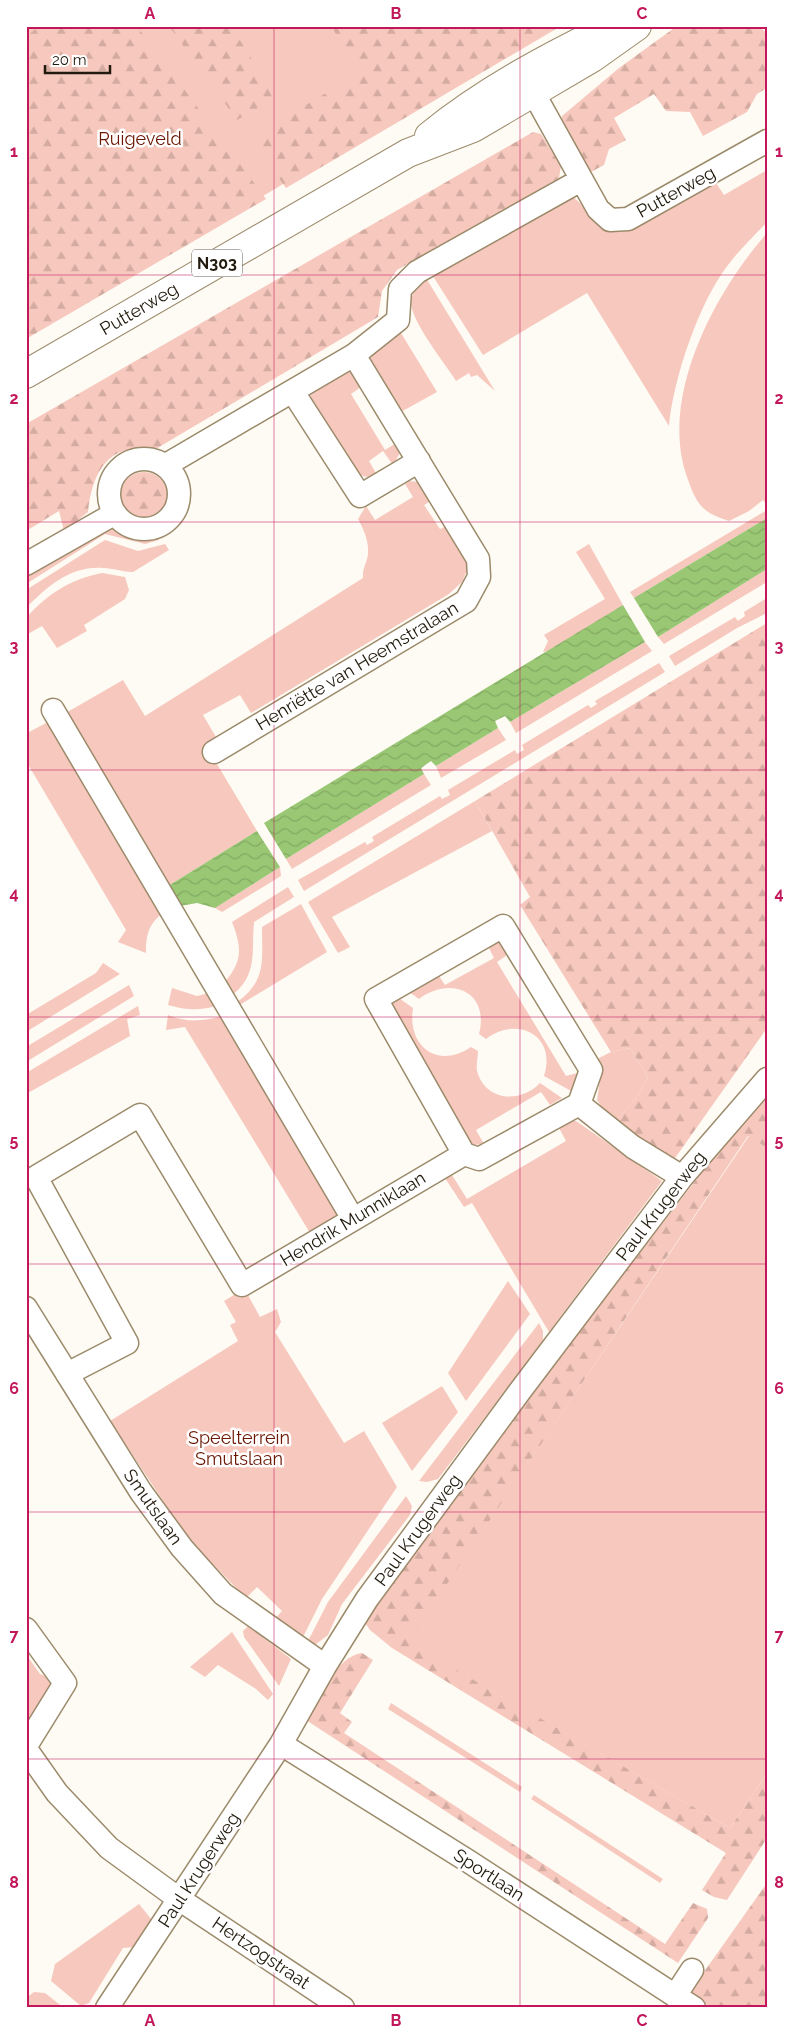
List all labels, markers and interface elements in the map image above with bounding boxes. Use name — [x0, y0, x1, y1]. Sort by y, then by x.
text: A — [145, 4, 156, 23]
text: B — [391, 4, 402, 23]
text: C — [637, 4, 648, 23]
scale bar — [45, 42, 110, 74]
text: 20 m — [52, 51, 87, 69]
park label: Ruigeveld — [98, 128, 182, 149]
text: 1 — [10, 142, 18, 161]
text: 1 — [775, 142, 783, 161]
street label: Putterweg — [633, 161, 719, 222]
road number: N303 — [192, 250, 242, 276]
street label: Putterweg — [96, 278, 182, 339]
text: 2 — [9, 389, 19, 408]
text: 2 — [774, 389, 784, 408]
street label: Henriëtte van Heemstralaan — [252, 597, 462, 734]
text: 3 — [10, 637, 19, 656]
text: 3 — [775, 637, 784, 656]
text: 4 — [9, 884, 19, 903]
text: 4 — [774, 884, 784, 903]
text: 5 — [10, 1131, 19, 1150]
text: 5 — [775, 1131, 784, 1150]
street label: Paul Krugerweg — [611, 1147, 710, 1265]
street label: Hendrik Munniklaan — [276, 1167, 429, 1270]
text: 6 — [9, 1379, 19, 1398]
text: 6 — [774, 1379, 784, 1398]
park label: Speelterrein Smutslaan — [188, 1427, 290, 1469]
street label: Smutslaan — [120, 1465, 187, 1549]
street label: Paul Krugerweg — [370, 1470, 465, 1590]
text: 7 — [10, 1626, 19, 1645]
text: 7 — [775, 1626, 784, 1645]
street label: Paul Krugerweg — [154, 1808, 244, 1931]
street label: Sportlaan — [450, 1844, 529, 1905]
text: 8 — [9, 1873, 19, 1892]
text: 8 — [774, 1873, 784, 1892]
street label: Hertzogstraat — [209, 1912, 314, 1993]
text: A — [145, 2011, 156, 2030]
text: B — [391, 2011, 402, 2030]
text: C — [637, 2011, 648, 2030]

